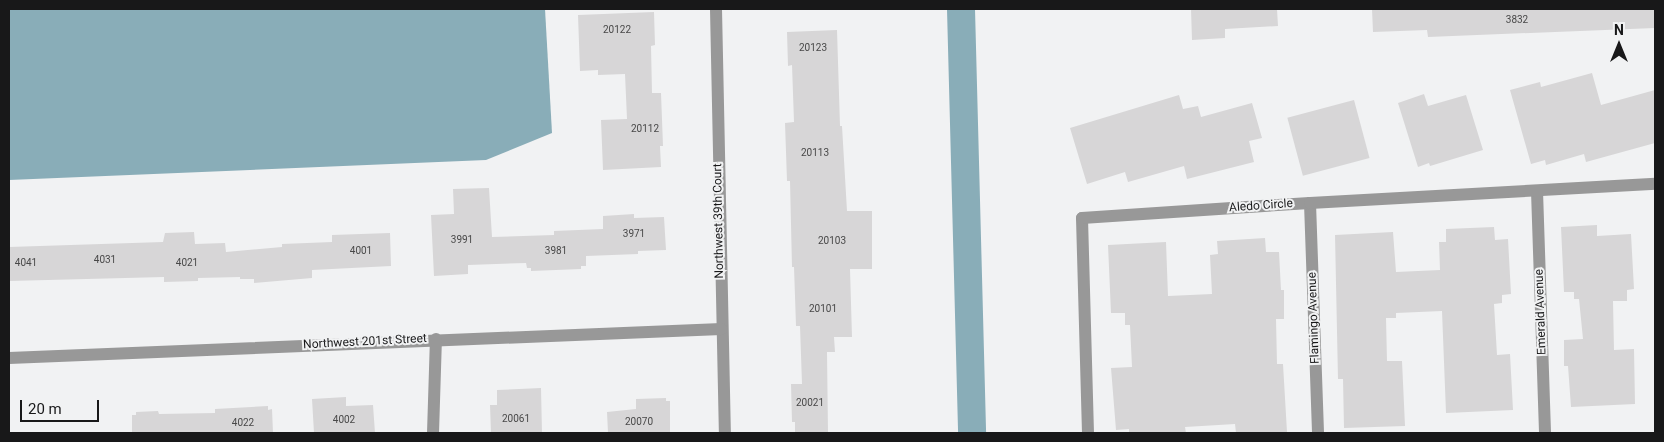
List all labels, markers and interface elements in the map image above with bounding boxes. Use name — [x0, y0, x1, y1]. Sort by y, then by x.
house number: 3832 — [1506, 14, 1528, 26]
north arrow — [1594, 20, 1644, 70]
text: N — [1614, 22, 1624, 38]
house number: 20122 — [603, 24, 631, 36]
house number: 20123 — [799, 42, 827, 54]
house number: 20112 — [631, 123, 659, 135]
house number: 20113 — [801, 147, 829, 159]
street label: Northwest 39th Court — [711, 163, 727, 279]
street label: Aledo Circle — [1229, 197, 1293, 215]
house number: 3971 — [623, 228, 645, 240]
house number: 3991 — [451, 234, 473, 246]
house number: 20103 — [818, 235, 846, 247]
house number: 4001 — [350, 245, 372, 257]
house number: 3981 — [545, 245, 567, 257]
house number: 4031 — [94, 254, 116, 266]
house number: 4041 — [15, 257, 37, 269]
house number: 4021 — [176, 257, 198, 269]
street label: Emerald Avenue — [1532, 269, 1550, 355]
street label: Flamingo Avenue — [1305, 272, 1323, 364]
house number: 20101 — [809, 303, 837, 315]
street label: Northwest 201st Street — [303, 332, 427, 352]
scale bar — [22, 390, 101, 422]
house number: 20021 — [796, 397, 824, 409]
text: 20 m — [28, 400, 62, 418]
house number: 20061 — [502, 413, 530, 425]
house number: 4002 — [333, 414, 355, 426]
house number: 20070 — [625, 416, 653, 428]
house number: 4022 — [232, 417, 254, 429]

